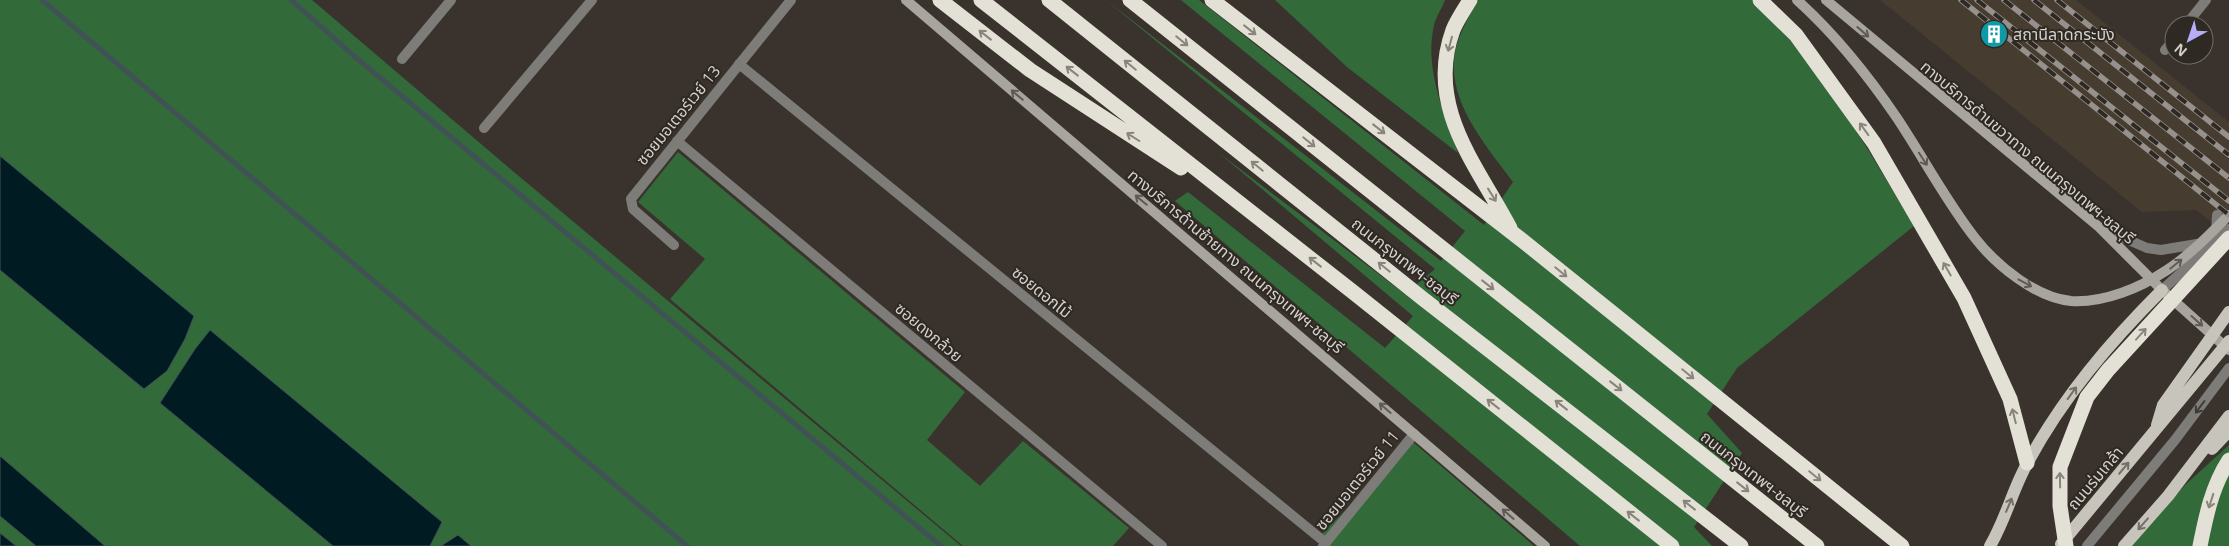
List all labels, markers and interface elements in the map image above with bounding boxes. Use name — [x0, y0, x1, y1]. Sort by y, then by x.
north arrow — [2164, 15, 2214, 65]
building icon: สถานีลาดกระบัง — [1979, 19, 2009, 49]
place label: สถานีลาดกระบัง — [2013, 23, 2115, 45]
one-way arrow — [1243, 25, 1257, 35]
one-way arrow — [1857, 26, 1870, 38]
one-way arrow — [979, 29, 992, 40]
one-way arrow — [1175, 36, 1188, 47]
one-way arrow — [1444, 36, 1454, 52]
text: N — [2170, 39, 2191, 61]
street label: ทางบริการด้านขวาทาง ถนนกรุงเทพฯ-ชลบุรี — [1916, 55, 2140, 249]
one-way arrow — [1124, 59, 1137, 70]
street label: ซอยมอเตอร์เวย์ 13 — [631, 60, 725, 170]
one-way arrow — [1066, 66, 1079, 77]
one-way arrow — [1011, 90, 1024, 101]
one-way arrow — [1859, 122, 1869, 136]
one-way arrow — [1372, 124, 1385, 135]
one-way arrow — [1126, 132, 1140, 142]
one-way arrow — [1302, 137, 1315, 148]
one-way arrow — [1919, 151, 1929, 165]
one-way arrow — [1250, 161, 1264, 171]
street label: ทางบริการด้านซ้ายทาง ถนนกรุงเทพฯ-ชลบุรี — [1123, 164, 1349, 358]
one-way arrow — [1487, 188, 1497, 202]
one-way arrow — [1135, 195, 1148, 206]
street label: ถนนกรุงเทพฯ-ชลบุรี — [1347, 212, 1463, 310]
one-way arrow — [1309, 256, 1322, 267]
one-way arrow — [2169, 258, 2182, 269]
street label: ซอยดอกไม้ — [1008, 261, 1077, 323]
one-way arrow — [1942, 261, 1952, 276]
one-way arrow — [1378, 262, 1391, 273]
one-way arrow — [1554, 267, 1567, 278]
one-way arrow — [2018, 278, 2033, 288]
one-way arrow — [1481, 280, 1494, 291]
street label: ซอยดงกล้วย — [890, 297, 968, 367]
one-way arrow — [2190, 315, 2203, 327]
one-way arrow — [2135, 327, 2147, 340]
one-way arrow — [1681, 368, 1694, 379]
one-way arrow — [1609, 381, 1622, 392]
one-way arrow — [2067, 386, 2077, 400]
one-way arrow — [1486, 398, 1499, 409]
one-way arrow — [1555, 400, 1568, 411]
one-way arrow — [2194, 400, 2205, 413]
one-way arrow — [1378, 403, 1391, 414]
one-way arrow — [2009, 408, 2019, 424]
street label: ซอยมอเตอร์เวย์ 11 — [1310, 425, 1404, 535]
street label: ถนนกรุงเทพฯ-ชลบุรี — [1696, 425, 1812, 523]
street label: ถนนร่มเกล้า — [2062, 441, 2128, 515]
one-way arrow — [2118, 462, 2129, 475]
one-way arrow — [1808, 470, 1821, 481]
one-way arrow — [2055, 473, 2065, 489]
one-way arrow — [1736, 482, 1749, 493]
one-way arrow — [2205, 493, 2215, 509]
one-way arrow — [2005, 498, 2014, 513]
one-way arrow — [1683, 500, 1696, 511]
one-way arrow — [1502, 509, 1515, 520]
one-way arrow — [1627, 510, 1640, 521]
one-way arrow — [2137, 517, 2149, 530]

